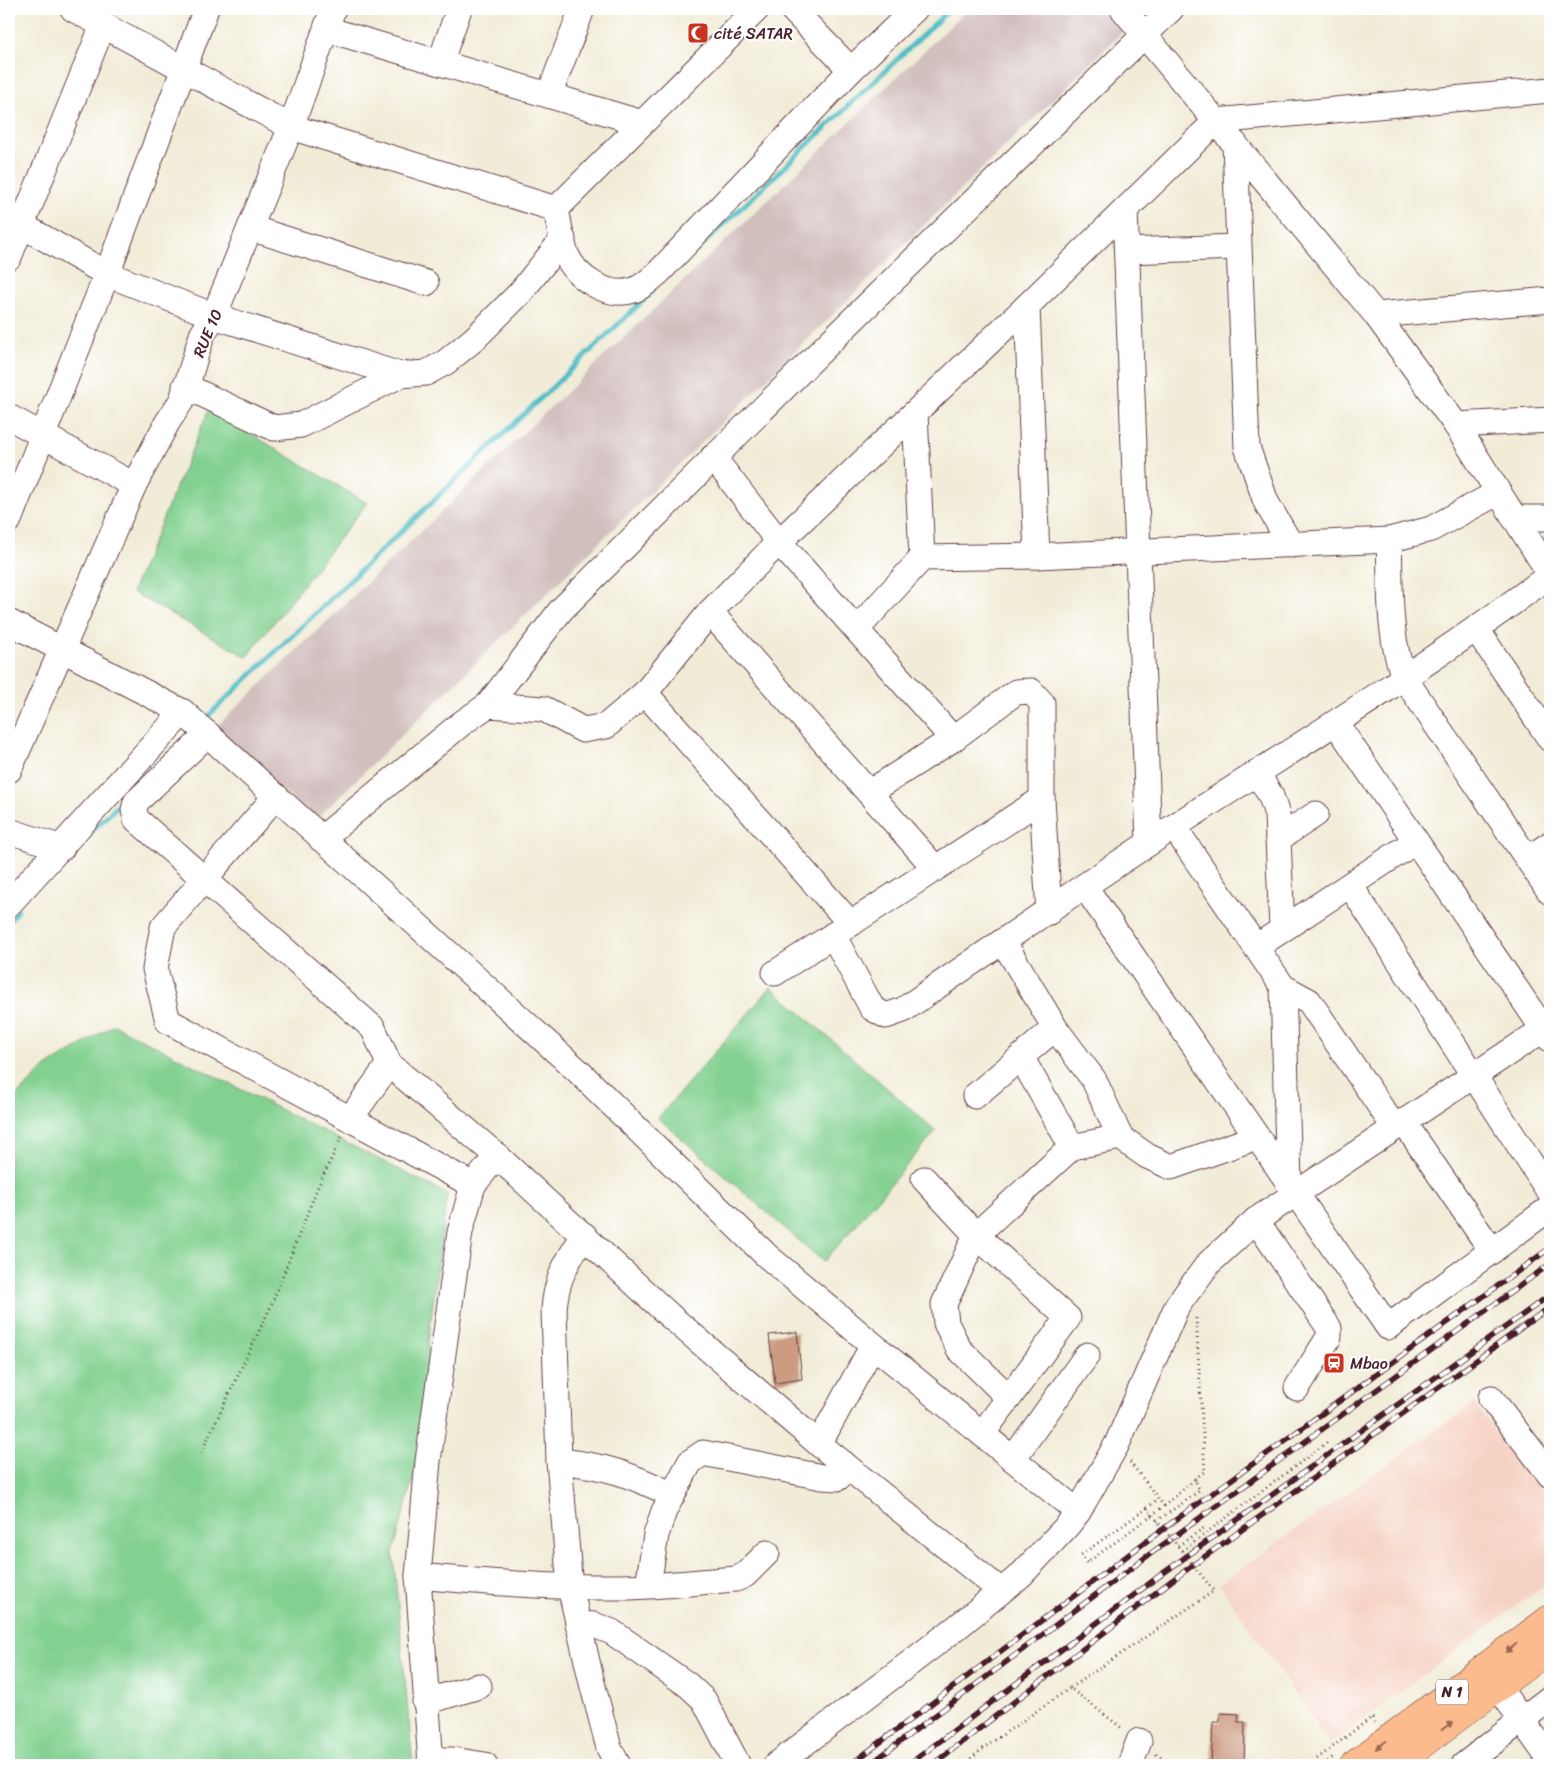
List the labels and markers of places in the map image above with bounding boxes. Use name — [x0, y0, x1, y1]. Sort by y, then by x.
place label: cité SATAR — [714, 19, 793, 48]
mosque icon: cité SATAR — [686, 21, 710, 45]
place label: Mbao — [1350, 1349, 1388, 1378]
station icon: Mbao — [1322, 1351, 1346, 1375]

